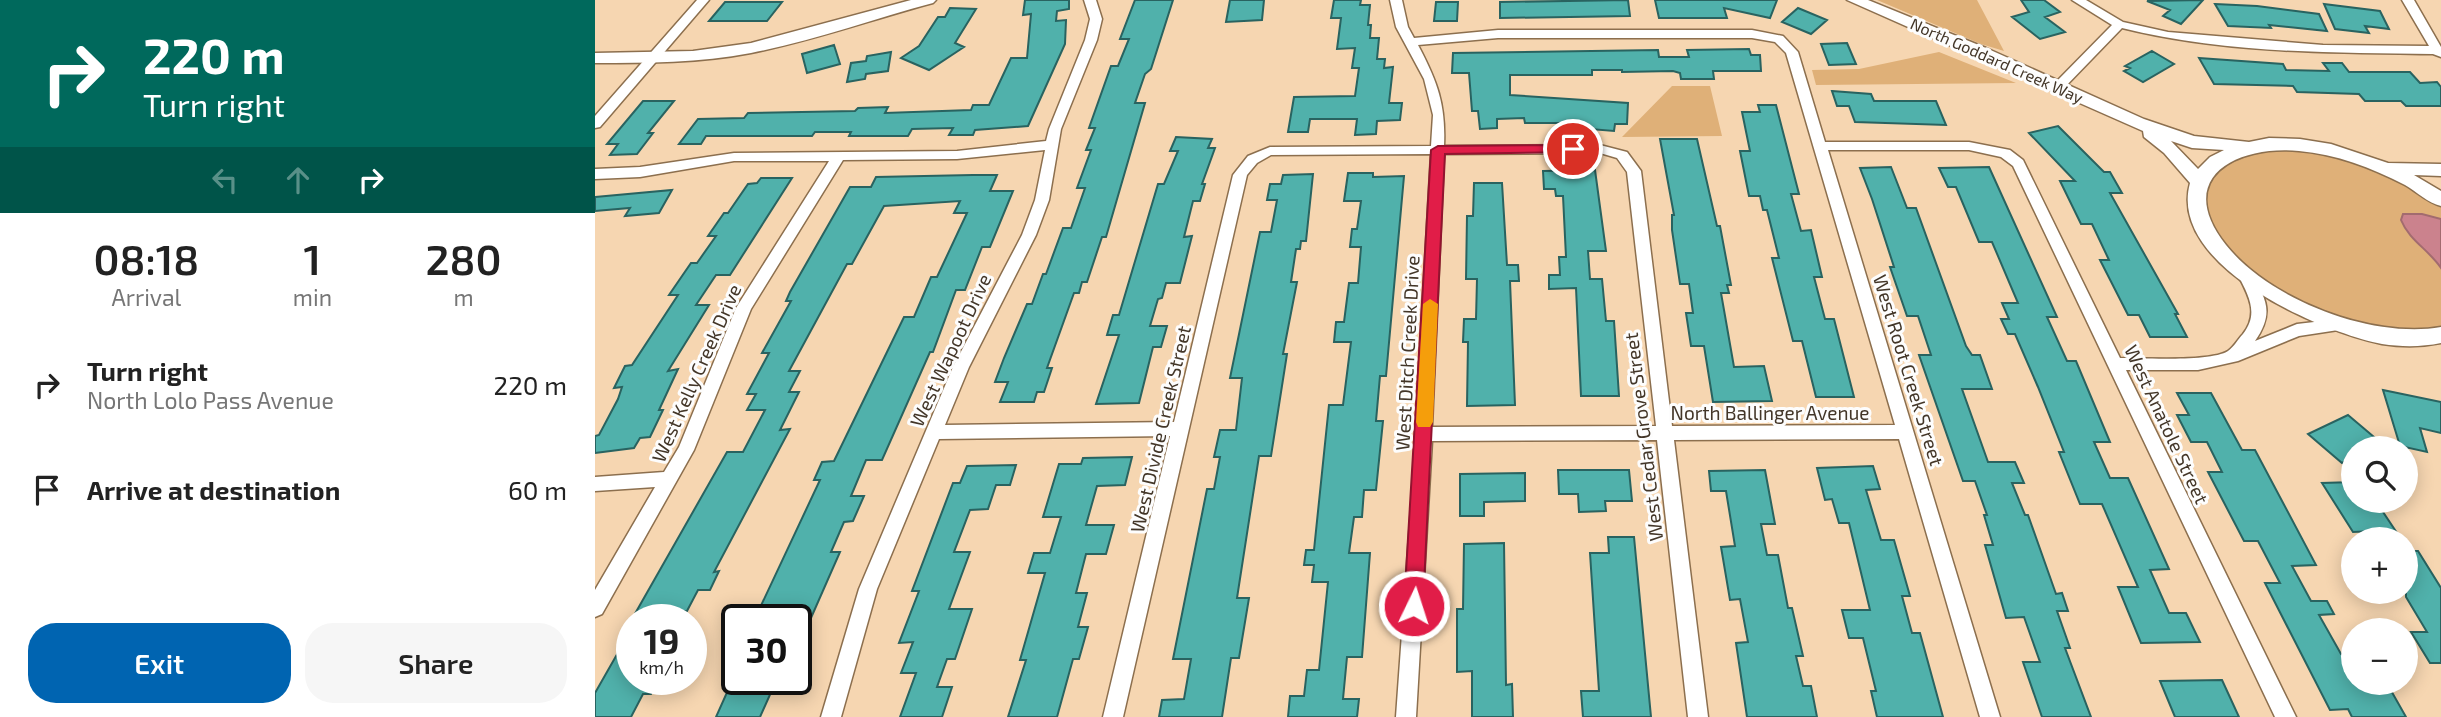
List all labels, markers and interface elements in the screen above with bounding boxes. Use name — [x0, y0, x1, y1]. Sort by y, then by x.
street label: North Goddard Creek Way — [1908, 13, 2087, 107]
text: 220 m — [143, 25, 285, 84]
icon: right — [28, 28, 119, 119]
text: Turn right — [143, 85, 285, 123]
pin — [1543, 119, 1603, 179]
icon: arrive — [1554, 130, 1592, 168]
icon: left — [206, 161, 244, 199]
icon: ahead — [279, 161, 317, 199]
icon: right — [352, 161, 390, 199]
text: 08:18 — [94, 233, 199, 283]
text: 1 — [304, 233, 321, 283]
text: 280 — [426, 233, 501, 283]
street label: West Ditch Creek Drive — [1390, 255, 1424, 451]
street label: West Wapoot Drive — [904, 270, 996, 430]
street label: West Root Creek Street — [1869, 272, 1949, 468]
street label: West Kelly Creek Drive — [646, 280, 746, 466]
text: Arrival — [111, 283, 181, 311]
text: min — [293, 283, 332, 311]
text: m — [453, 283, 474, 311]
street label: West Divide Creek Street — [1125, 323, 1195, 535]
street label: West Cedar Grove Street — [1619, 331, 1667, 543]
street label: West Anatole Street — [2120, 341, 2214, 507]
text: Turn right — [87, 355, 208, 386]
icon: right — [28, 366, 66, 404]
text: 220 m — [494, 369, 567, 400]
text: North Lolo Pass Avenue — [87, 386, 334, 414]
street label: North Ballinger Avenue — [1671, 401, 1869, 424]
map controls — [2341, 436, 2418, 695]
button: search — [2341, 436, 2418, 513]
icon: arrive — [28, 471, 66, 509]
text: Arrive at destination — [87, 474, 340, 505]
text: 60 m — [508, 474, 567, 505]
button: + — [2341, 527, 2418, 604]
position arrow — [1377, 569, 1451, 643]
speed limit sign: 30 — [721, 604, 812, 695]
button: − — [2341, 618, 2418, 695]
text: 19 — [644, 619, 679, 661]
button: Exit — [28, 623, 291, 703]
button: Share — [305, 623, 567, 703]
text: km/h — [639, 656, 684, 678]

